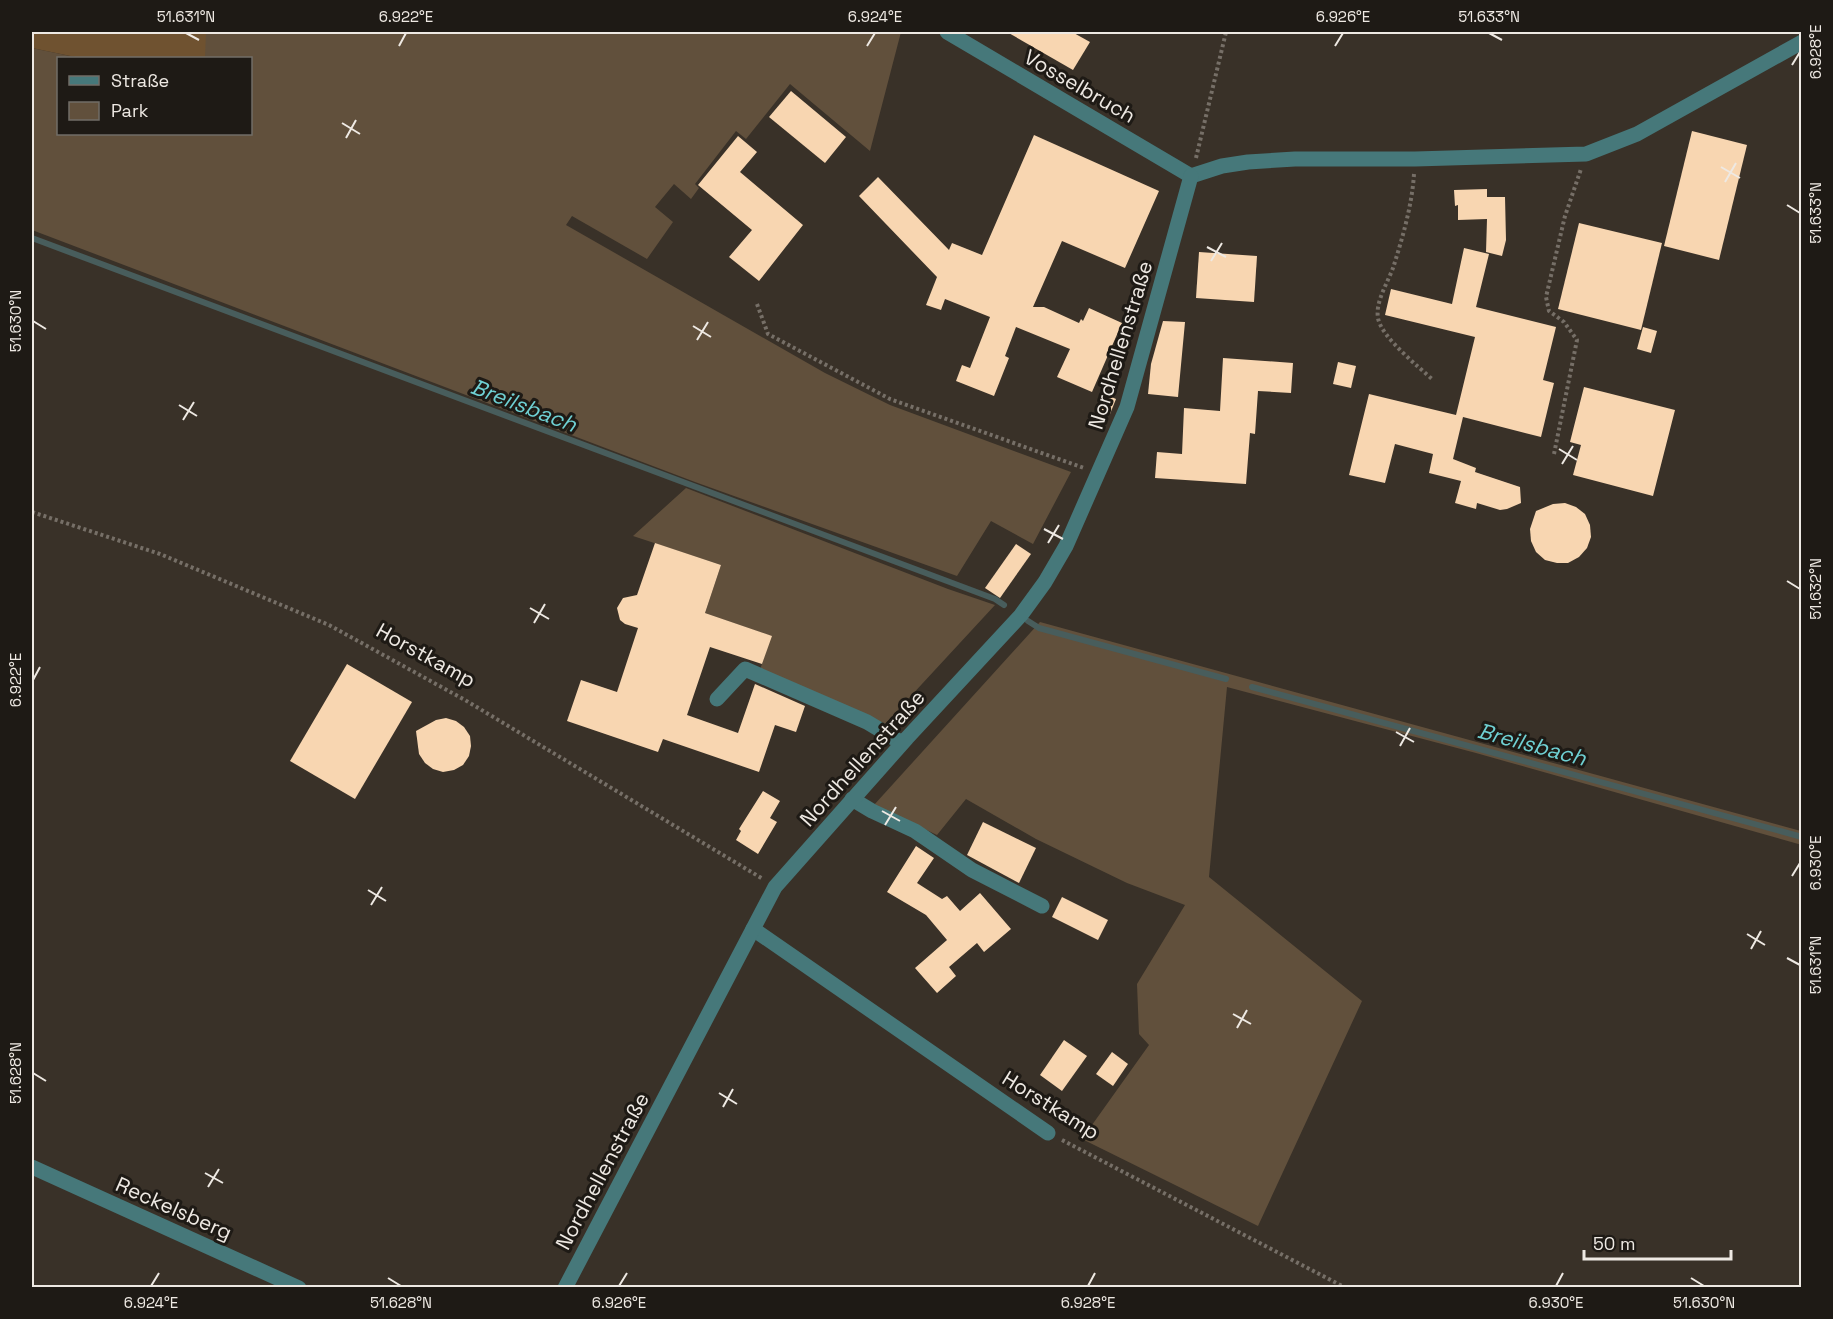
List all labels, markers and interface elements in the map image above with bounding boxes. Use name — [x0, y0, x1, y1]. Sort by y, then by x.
text: 51.631°N — [157, 7, 215, 26]
text: 6.922°E — [379, 7, 433, 26]
text: 6.924°E — [848, 7, 902, 26]
text: 6.926°E — [1316, 7, 1370, 26]
text: 51.633°N — [1458, 7, 1520, 26]
text: 6.928°E — [1806, 25, 1825, 79]
street label: Vosselbruch — [1019, 43, 1141, 129]
legend — [57, 57, 252, 135]
text: Straße — [111, 69, 169, 92]
text: Park — [111, 99, 149, 122]
text: 51.633°N — [1806, 182, 1825, 244]
street label: Nordhellenstraße — [1082, 258, 1158, 432]
text: 51.630°N — [6, 290, 25, 352]
water label: Breilsbach — [467, 372, 581, 438]
text: 51.632°N — [1806, 558, 1825, 620]
street label: Horstkamp — [371, 617, 481, 693]
text: 6.922°E — [6, 653, 25, 707]
street label: Nordhellenstraße — [794, 684, 930, 832]
water label: Breilsbach — [1475, 716, 1590, 772]
text: 6.930°E — [1806, 836, 1825, 890]
text: 51.631°N — [1806, 936, 1825, 994]
text: 51.628°N — [6, 1042, 25, 1104]
street label: Horstkamp — [997, 1064, 1105, 1146]
street label: Nordhellenstraße — [549, 1088, 655, 1254]
street label: Reckelsberg — [112, 1170, 236, 1246]
scale bar — [1584, 1223, 1731, 1261]
text: 50 m — [1593, 1232, 1635, 1255]
text: 6.924°E — [124, 1293, 178, 1312]
text: 51.628°N — [370, 1293, 432, 1312]
text: 6.926°E — [592, 1293, 646, 1312]
text: 6.928°E — [1061, 1293, 1115, 1312]
text: 6.930°E — [1529, 1293, 1583, 1312]
text: 51.630°N — [1673, 1293, 1735, 1312]

